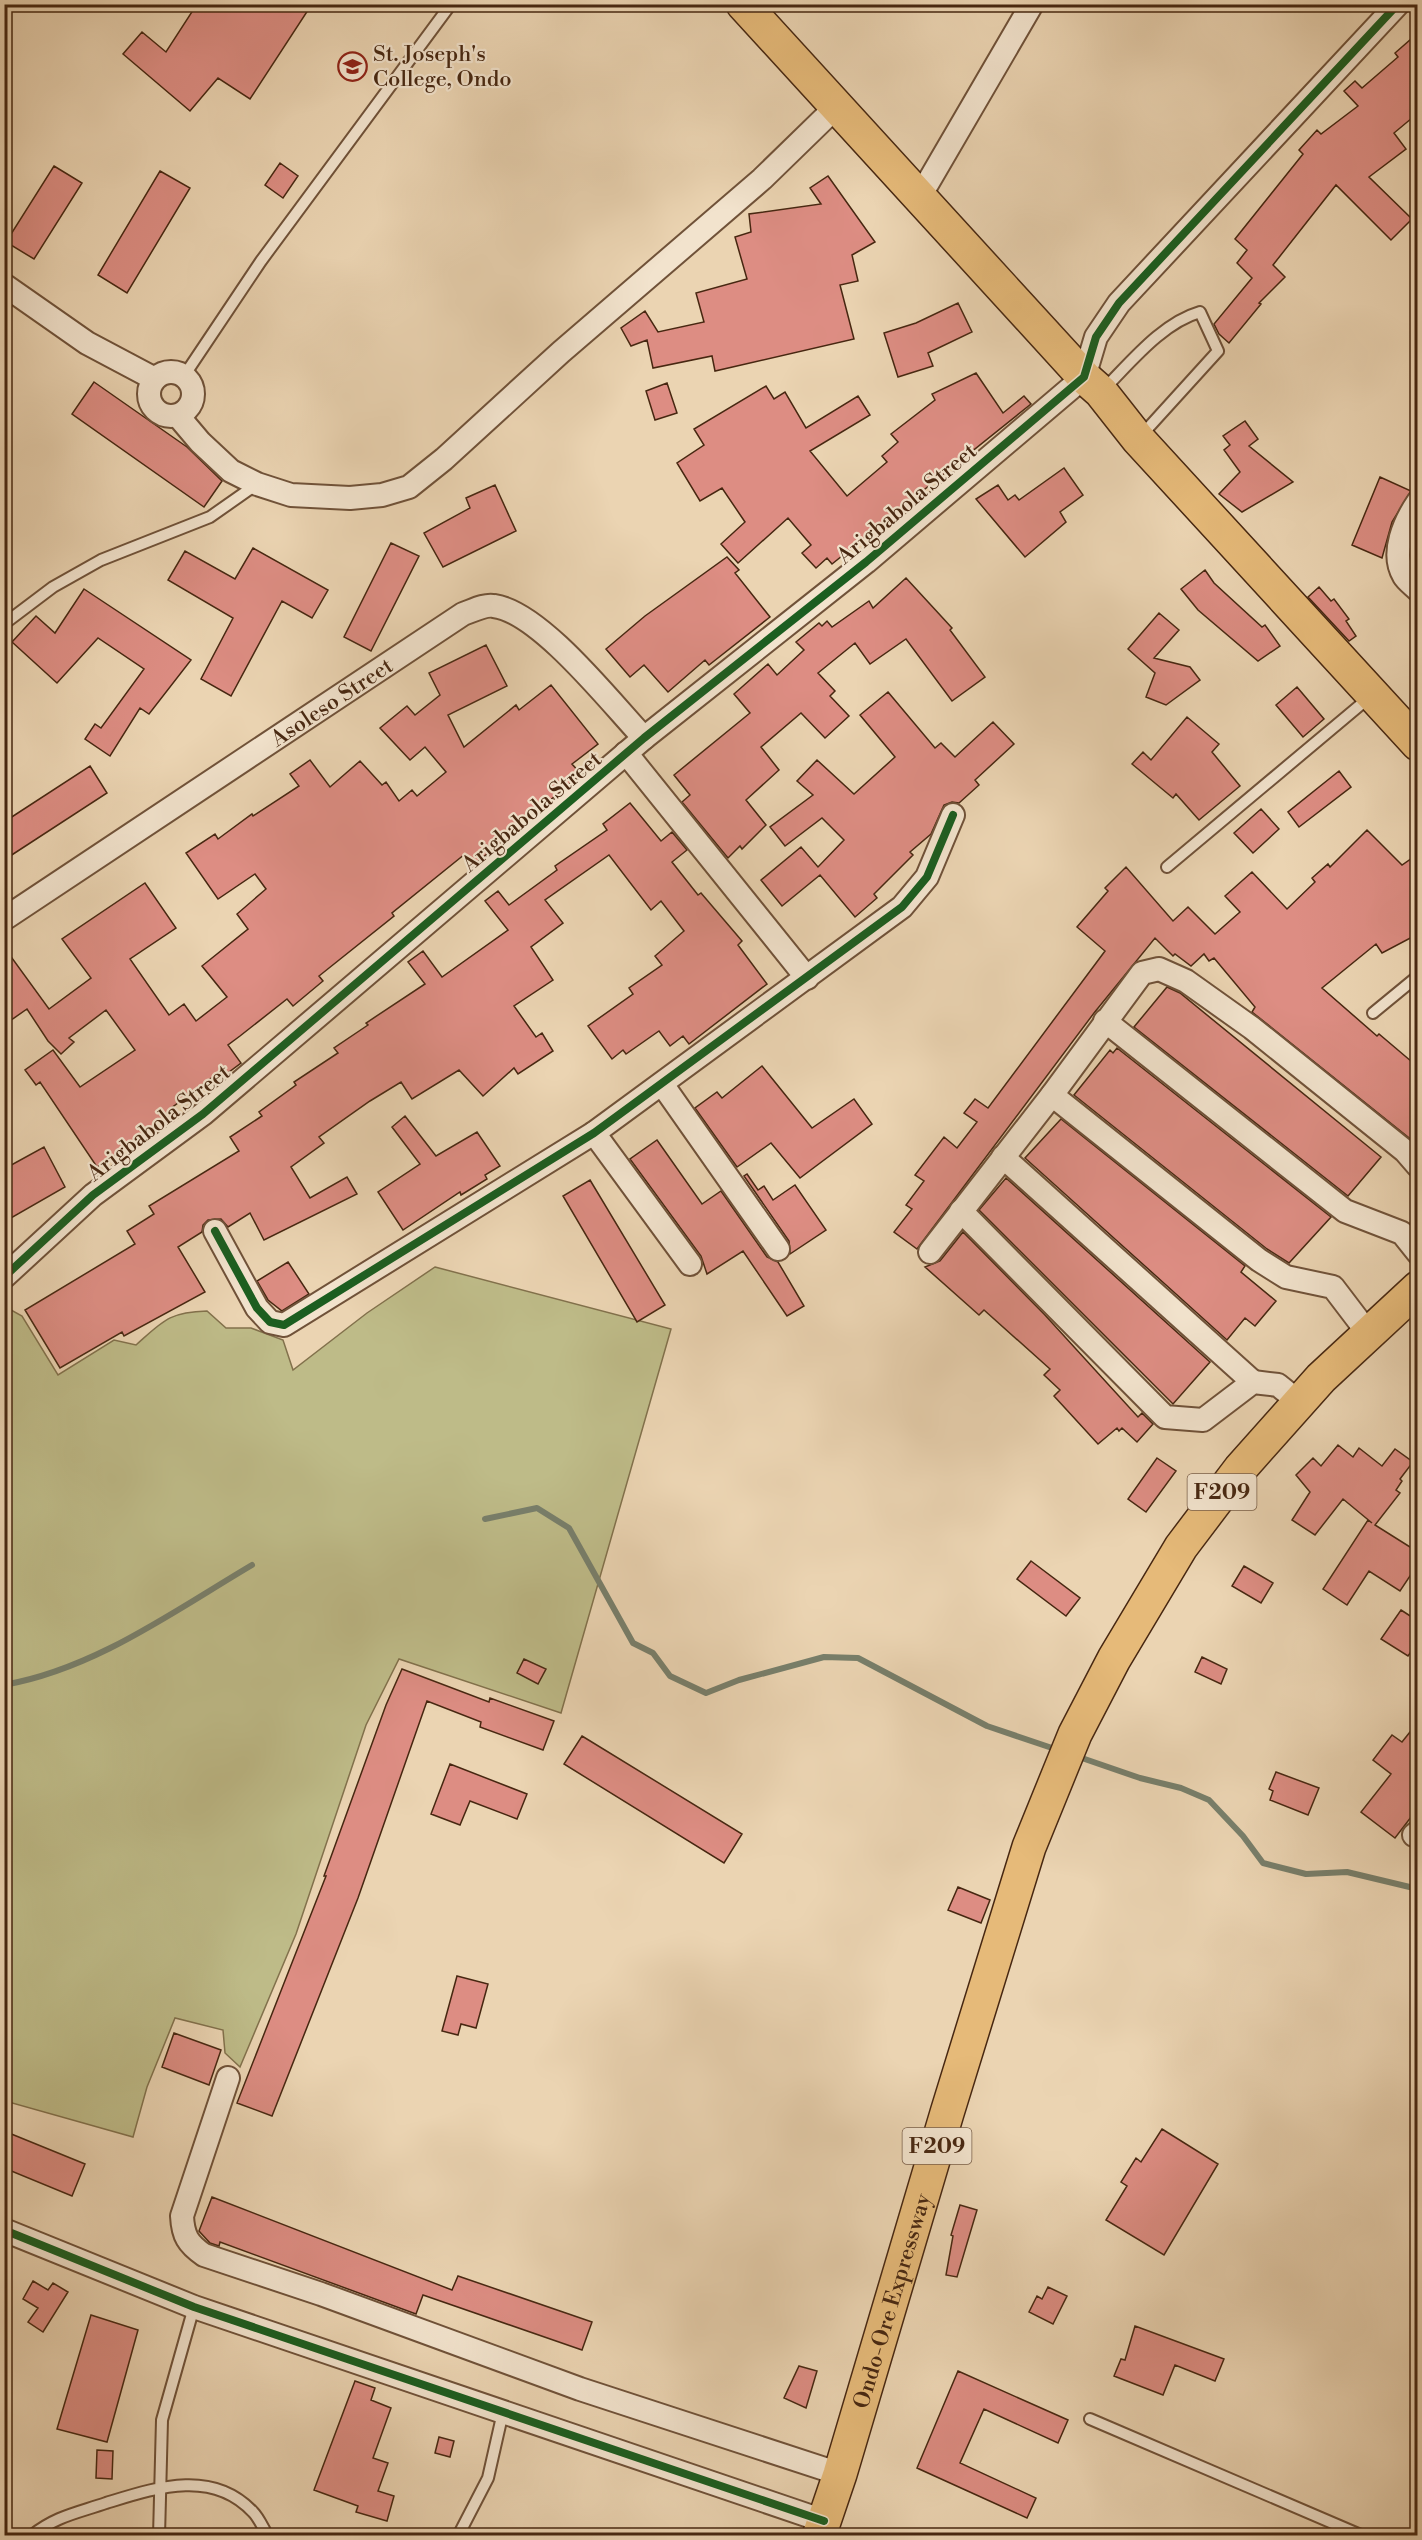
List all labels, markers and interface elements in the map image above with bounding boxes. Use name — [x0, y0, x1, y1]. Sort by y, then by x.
place label: St. Joseph's College, Ondo — [373, 41, 512, 93]
school or university icon: St. Joseph's College, Ondo — [336, 50, 368, 82]
street label: Arigbabola Street — [831, 438, 983, 571]
street label: Asoleso Street — [265, 652, 399, 754]
street label: Arigbabola Street — [456, 746, 608, 879]
street label: Arigbabola Street — [81, 1059, 236, 1188]
road number: F209 — [1188, 1474, 1256, 1510]
road number: F209 — [902, 2128, 972, 2164]
street label: Ondo-Ore Expressway — [848, 2190, 937, 2412]

